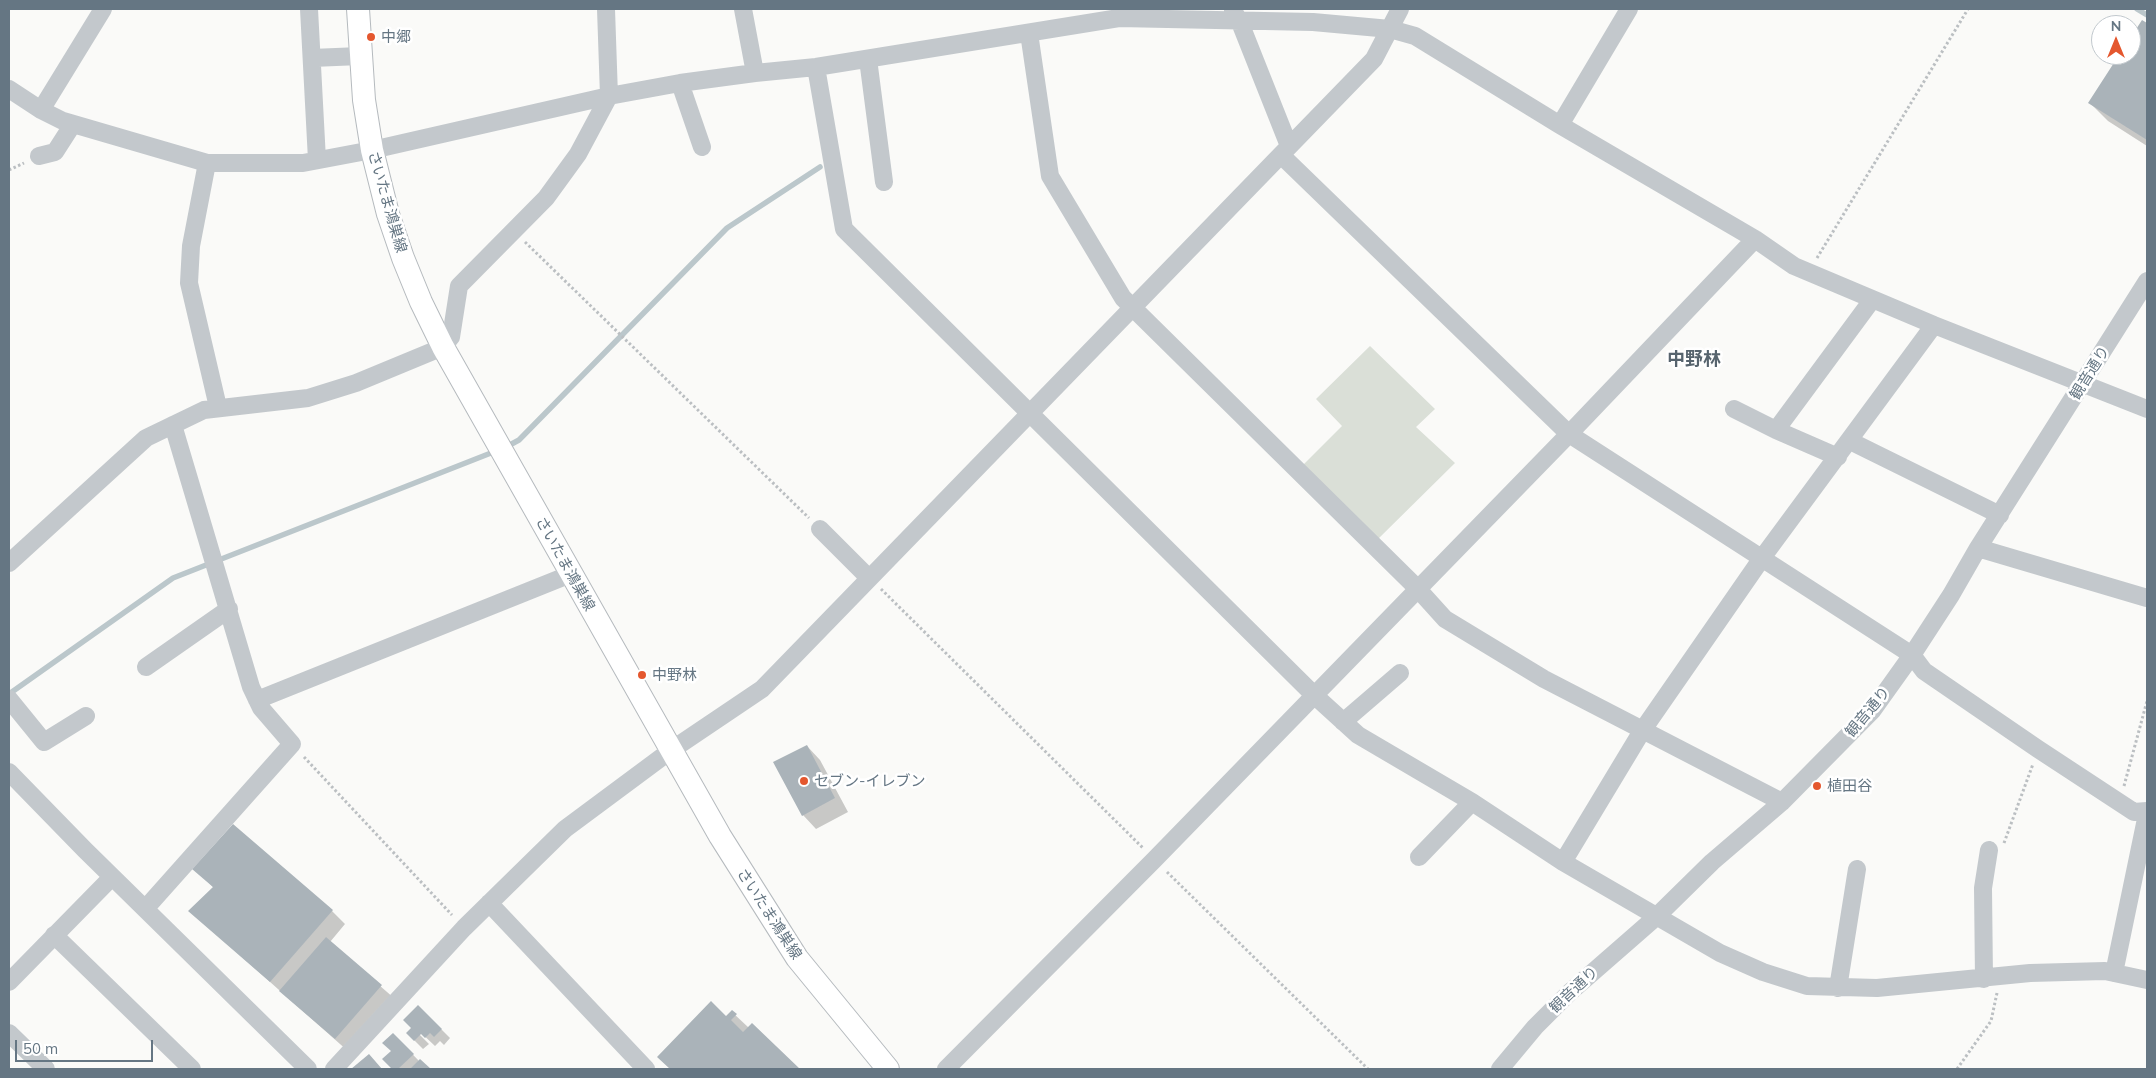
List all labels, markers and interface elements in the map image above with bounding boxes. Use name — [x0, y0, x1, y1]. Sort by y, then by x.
north arrow — [2091, 15, 2141, 65]
text: N — [2111, 17, 2121, 35]
place label: 中郷 — [381, 28, 411, 46]
marker: 中郷 — [365, 31, 377, 43]
street label: さいたま鴻巣線 — [364, 149, 410, 255]
street label: 観音通り — [2066, 343, 2114, 403]
district label: 中野林 — [1667, 349, 1721, 371]
street label: さいたま鴻巣線 — [532, 514, 598, 614]
place label: 中野林 — [652, 666, 697, 684]
marker: 中野林 — [636, 669, 648, 681]
street label: 観音通り — [1842, 683, 1894, 741]
place label: セブン-イレブン — [814, 772, 925, 790]
marker: セブン-イレブン — [798, 775, 810, 787]
place label: 植田谷 — [1827, 777, 1872, 795]
marker: 植田谷 — [1811, 780, 1823, 792]
street label: さいたま鴻巣線 — [733, 865, 805, 963]
street label: 観音通り — [1546, 963, 1602, 1017]
scale bar — [18, 1030, 155, 1062]
text: 50 m — [23, 1039, 58, 1058]

